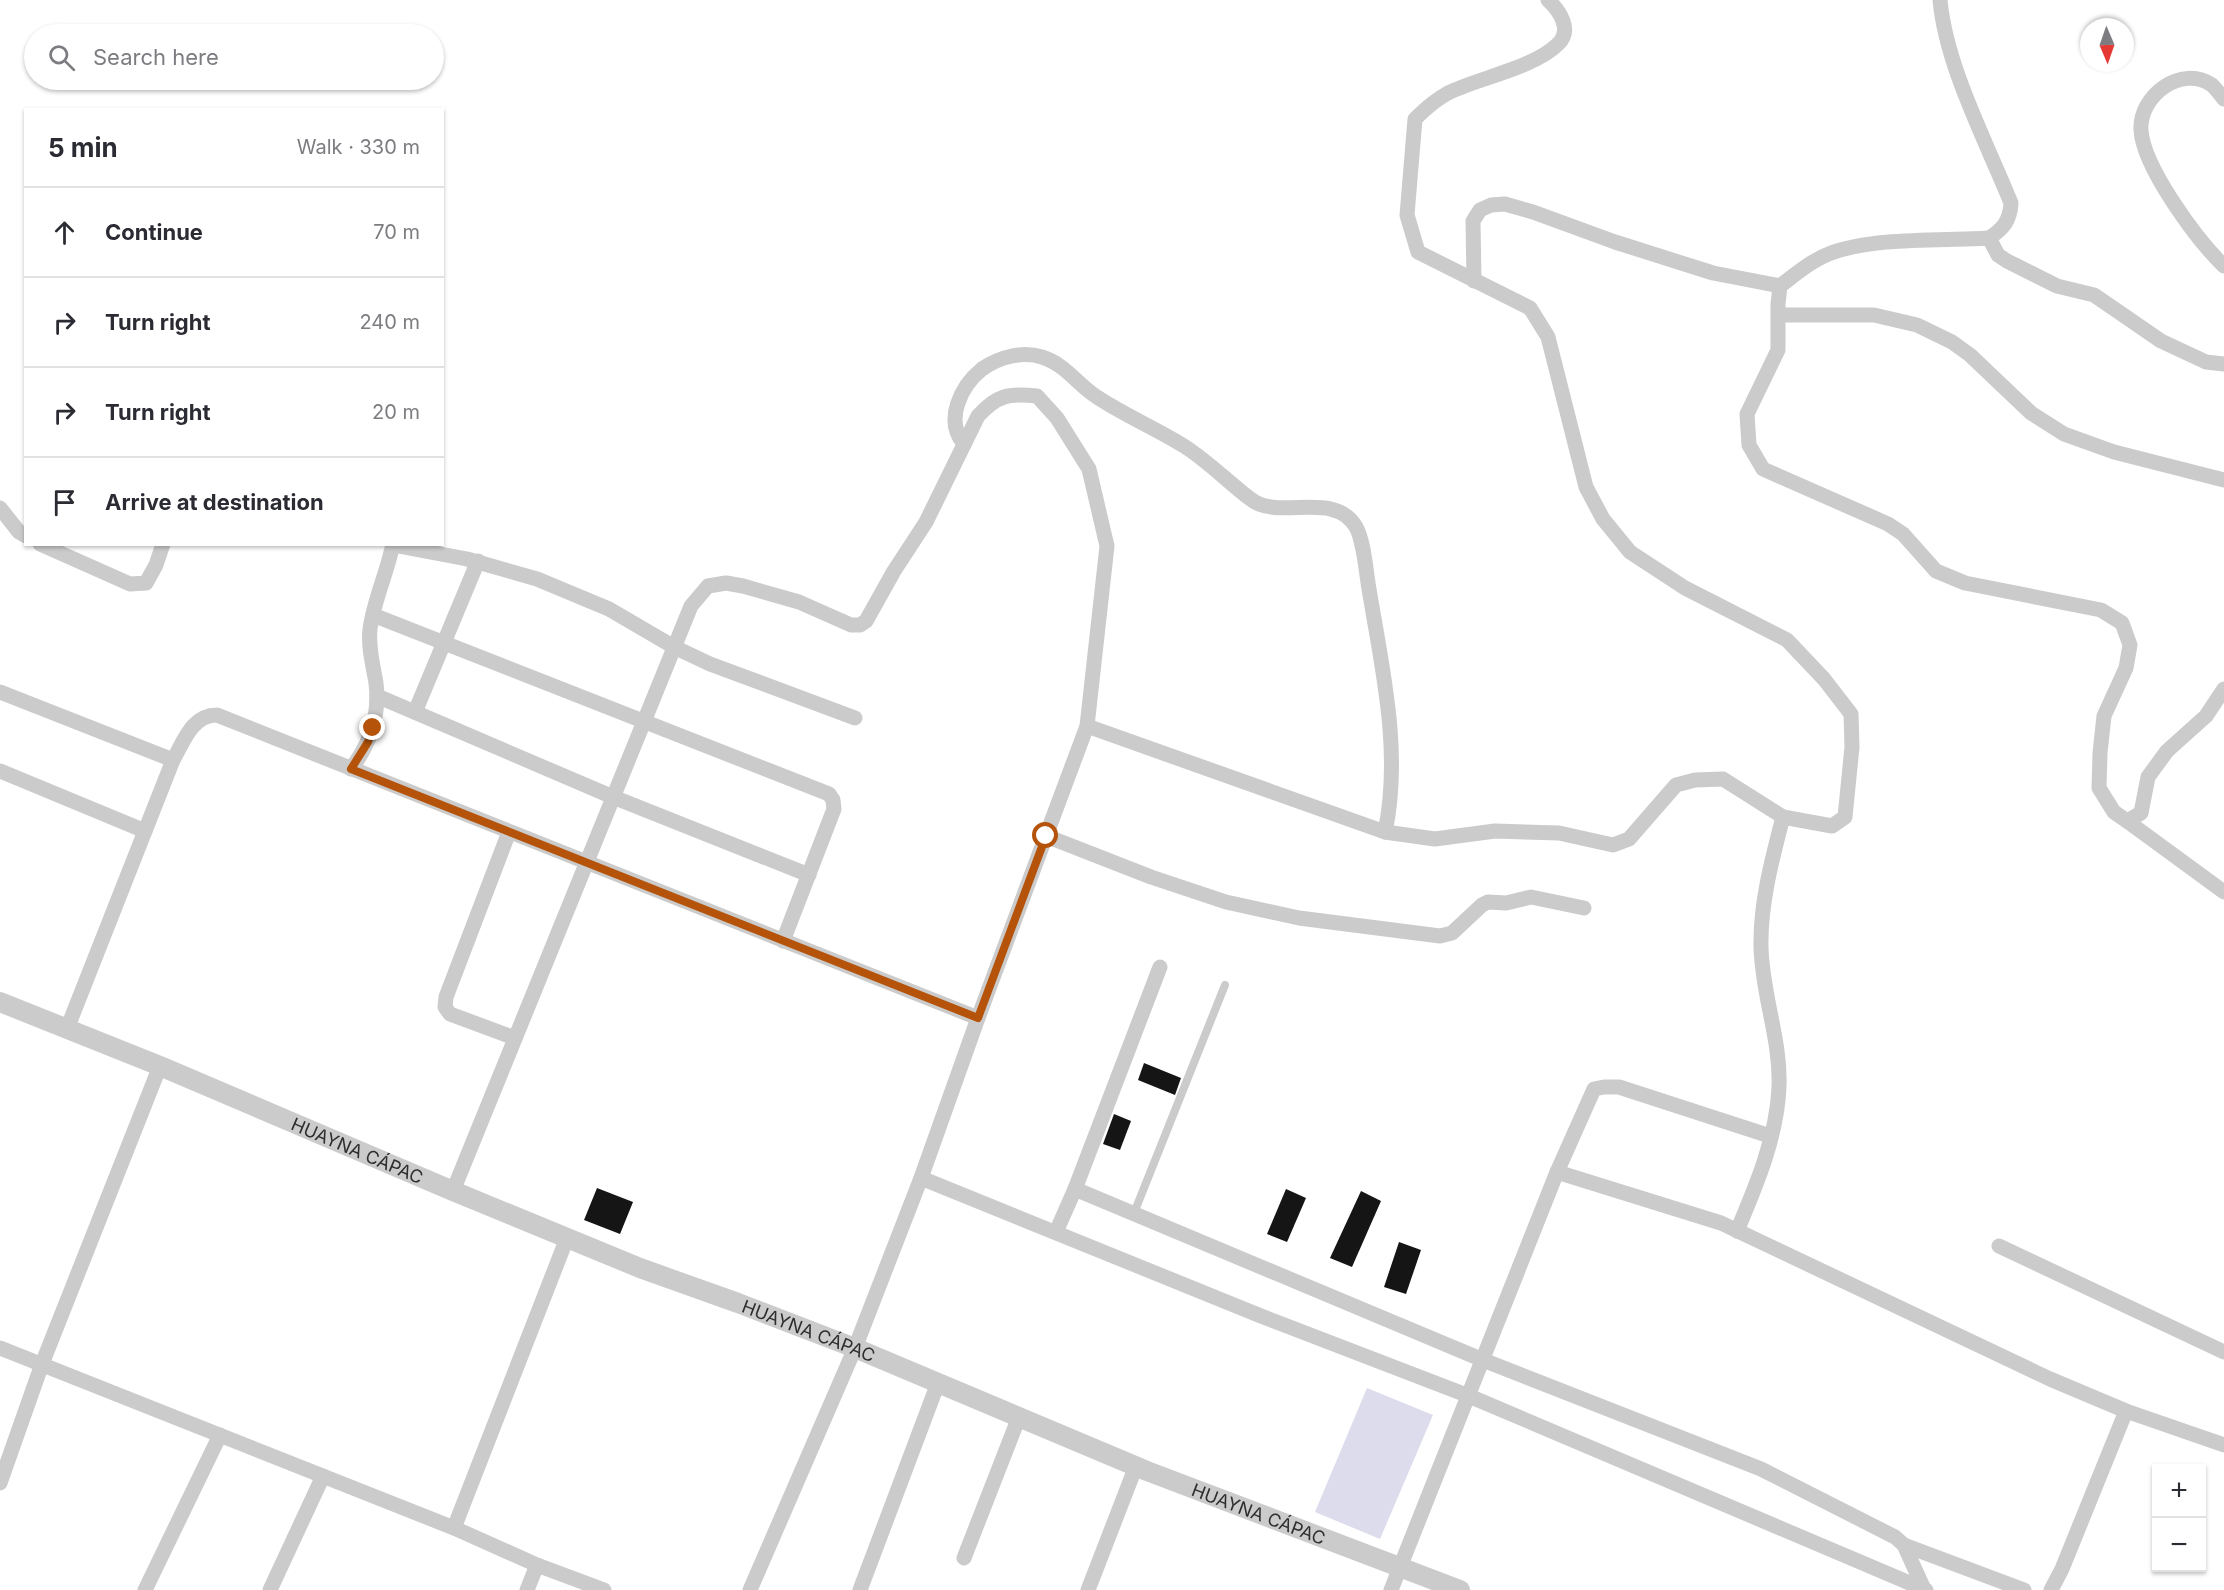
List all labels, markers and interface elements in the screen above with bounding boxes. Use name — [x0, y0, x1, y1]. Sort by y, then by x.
north arrow — [2080, 18, 2134, 72]
search box — [24, 24, 444, 90]
icon: search — [45, 41, 78, 74]
text: Search here — [93, 44, 219, 70]
text: 5 min — [48, 132, 118, 163]
text: Walk · 330 m — [297, 135, 420, 159]
icon: ahead — [48, 216, 81, 249]
text: Continue — [105, 219, 203, 245]
text: 70 m — [373, 220, 420, 244]
icon: right — [48, 306, 81, 339]
text: Turn right — [105, 309, 211, 335]
text: 240 m — [359, 310, 420, 334]
icon: right — [48, 396, 81, 429]
text: Turn right — [105, 399, 211, 425]
text: 20 m — [372, 400, 420, 424]
icon: arrive — [48, 486, 81, 519]
text: Arrive at destination — [105, 489, 324, 515]
route end — [359, 714, 385, 740]
route start — [1032, 822, 1058, 848]
street label: HUAYNA CÁPAC — [288, 1113, 426, 1188]
street label: HUAYNA CÁPAC — [739, 1295, 878, 1366]
map controls — [2152, 1464, 2206, 1572]
button: + — [2152, 1464, 2206, 1518]
street label: HUAYNA CÁPAC — [1189, 1479, 1329, 1548]
button: − — [2152, 1518, 2206, 1572]

